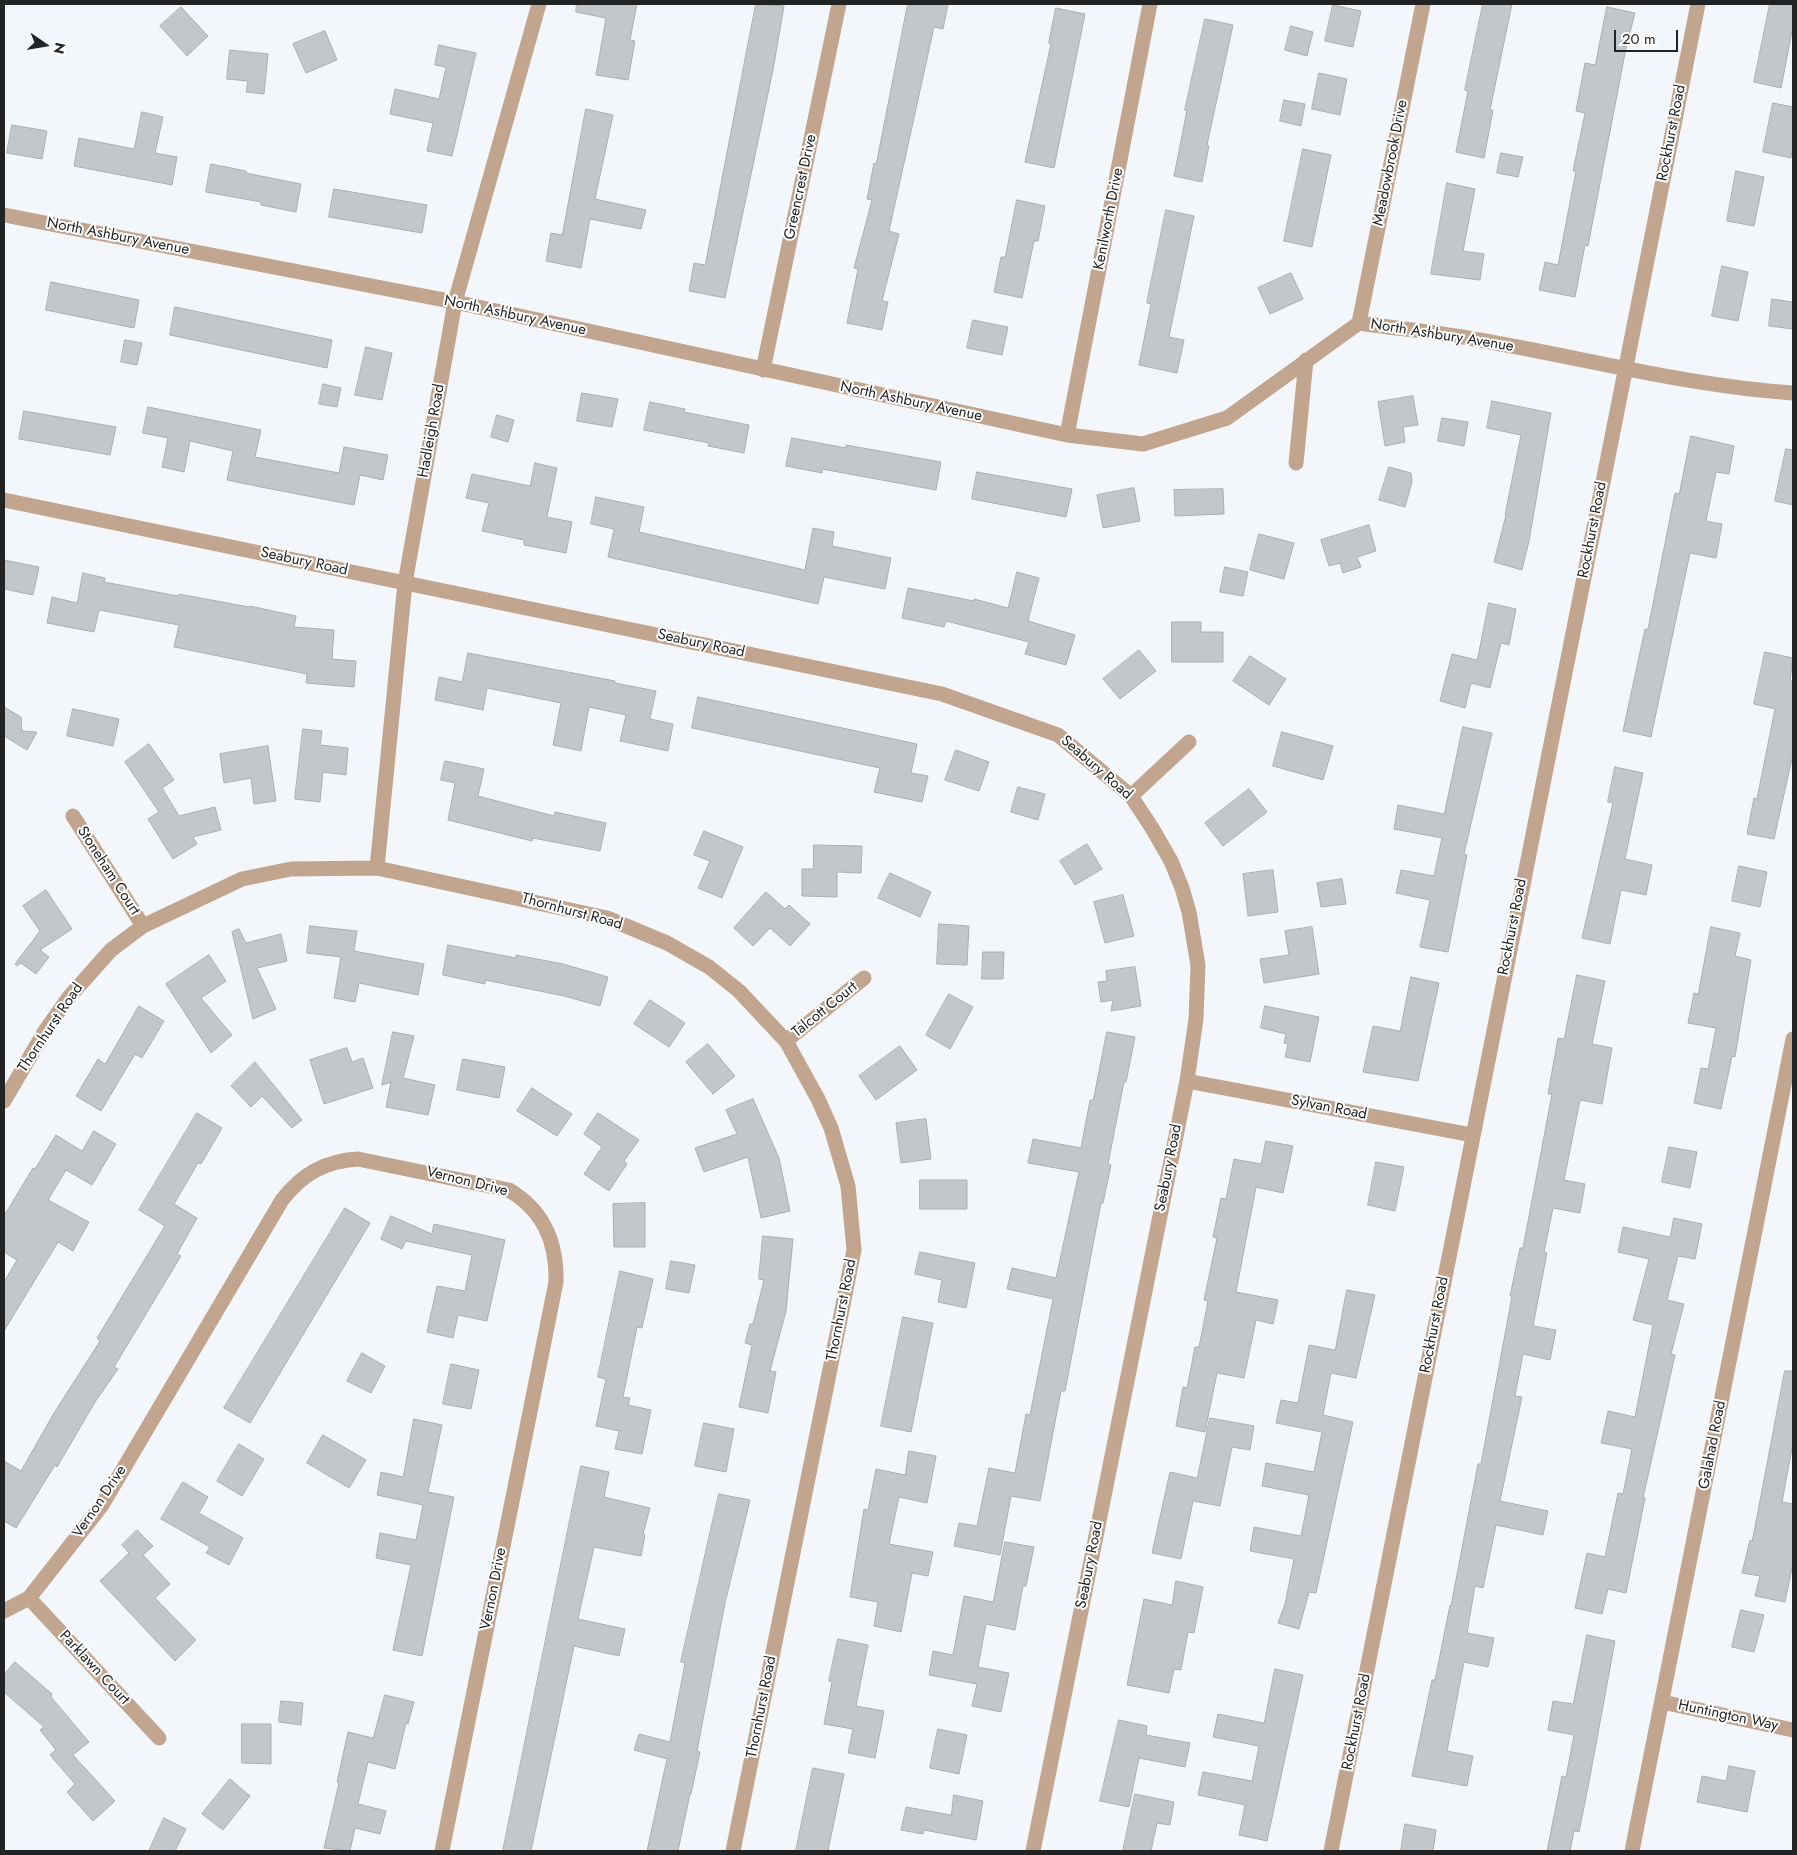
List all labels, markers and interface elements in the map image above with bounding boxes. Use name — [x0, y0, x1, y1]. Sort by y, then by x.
north arrow — [20, 20, 70, 70]
scale bar — [1617, 20, 1681, 52]
text: 20 m — [1622, 28, 1656, 50]
text: N — [49, 41, 71, 56]
street label: Rockhurst Road — [1654, 83, 1690, 183]
street label: Meadowbrook Drive — [1370, 98, 1412, 228]
street label: Greencrest Drive — [781, 133, 821, 241]
street label: Kenilworth Drive — [1090, 166, 1128, 272]
street label: North Ashbury Avenue — [45, 214, 191, 260]
street label: North Ashbury Avenue — [442, 292, 588, 340]
street label: North Ashbury Avenue — [1369, 316, 1515, 356]
street label: North Ashbury Avenue — [838, 378, 984, 426]
street label: Hadleigh Road — [415, 383, 449, 479]
street label: Rockhurst Road — [1575, 480, 1611, 580]
street label: Seabury Road — [259, 544, 349, 580]
street label: Seabury Road — [656, 626, 746, 662]
street label: Seabury Road — [1057, 732, 1135, 804]
street label: Stoneham Court — [73, 823, 143, 919]
street label: Rockhurst Road — [1495, 877, 1531, 977]
street label: Thornhurst Road — [520, 890, 624, 934]
street label: Talcott Court — [789, 978, 861, 1042]
street label: Thornhurst Road — [15, 980, 87, 1076]
street label: Sylvan Road — [1290, 1092, 1368, 1124]
street label: Seabury Road — [1152, 1123, 1186, 1213]
street label: Vernon Drive — [424, 1163, 510, 1201]
street label: Thornhurst Road — [823, 1258, 861, 1362]
street label: Rockhurst Road — [1417, 1275, 1453, 1375]
street label: Galahad Road — [1696, 1399, 1730, 1491]
street label: Vernon Drive — [69, 1462, 131, 1542]
street label: Seabury Road — [1073, 1520, 1107, 1610]
street label: Vernon Drive — [477, 1546, 511, 1632]
street label: Parklawn Court — [55, 1627, 133, 1709]
street label: Thornhurst Road — [743, 1655, 781, 1759]
street label: Rockhurst Road — [1339, 1672, 1375, 1772]
street label: Huntington Way — [1676, 1697, 1780, 1735]

